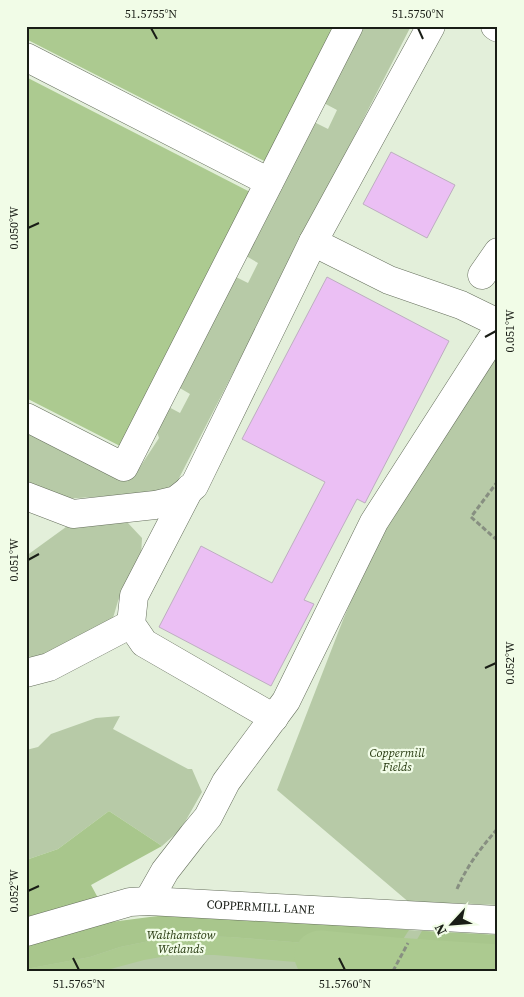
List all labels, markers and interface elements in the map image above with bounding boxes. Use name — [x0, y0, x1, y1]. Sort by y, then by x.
text: 51.5755°N — [125, 6, 177, 22]
text: 51.5750°N — [392, 6, 444, 22]
text: 0.050°W — [6, 206, 22, 250]
text: 0.051°W — [502, 309, 518, 353]
text: 0.051°W — [6, 538, 22, 582]
text: 0.052°W — [502, 641, 518, 685]
park label: Coppermill Fields — [369, 745, 425, 775]
text: 0.052°W — [6, 869, 22, 913]
street label: COPPERMILL LANE — [206, 896, 315, 918]
north arrow — [426, 900, 476, 950]
text: N — [429, 921, 452, 939]
park label: Walthamstow Wetlands — [147, 927, 216, 957]
text: 51.5765°N — [53, 976, 105, 992]
text: 51.5760°N — [319, 976, 371, 992]

